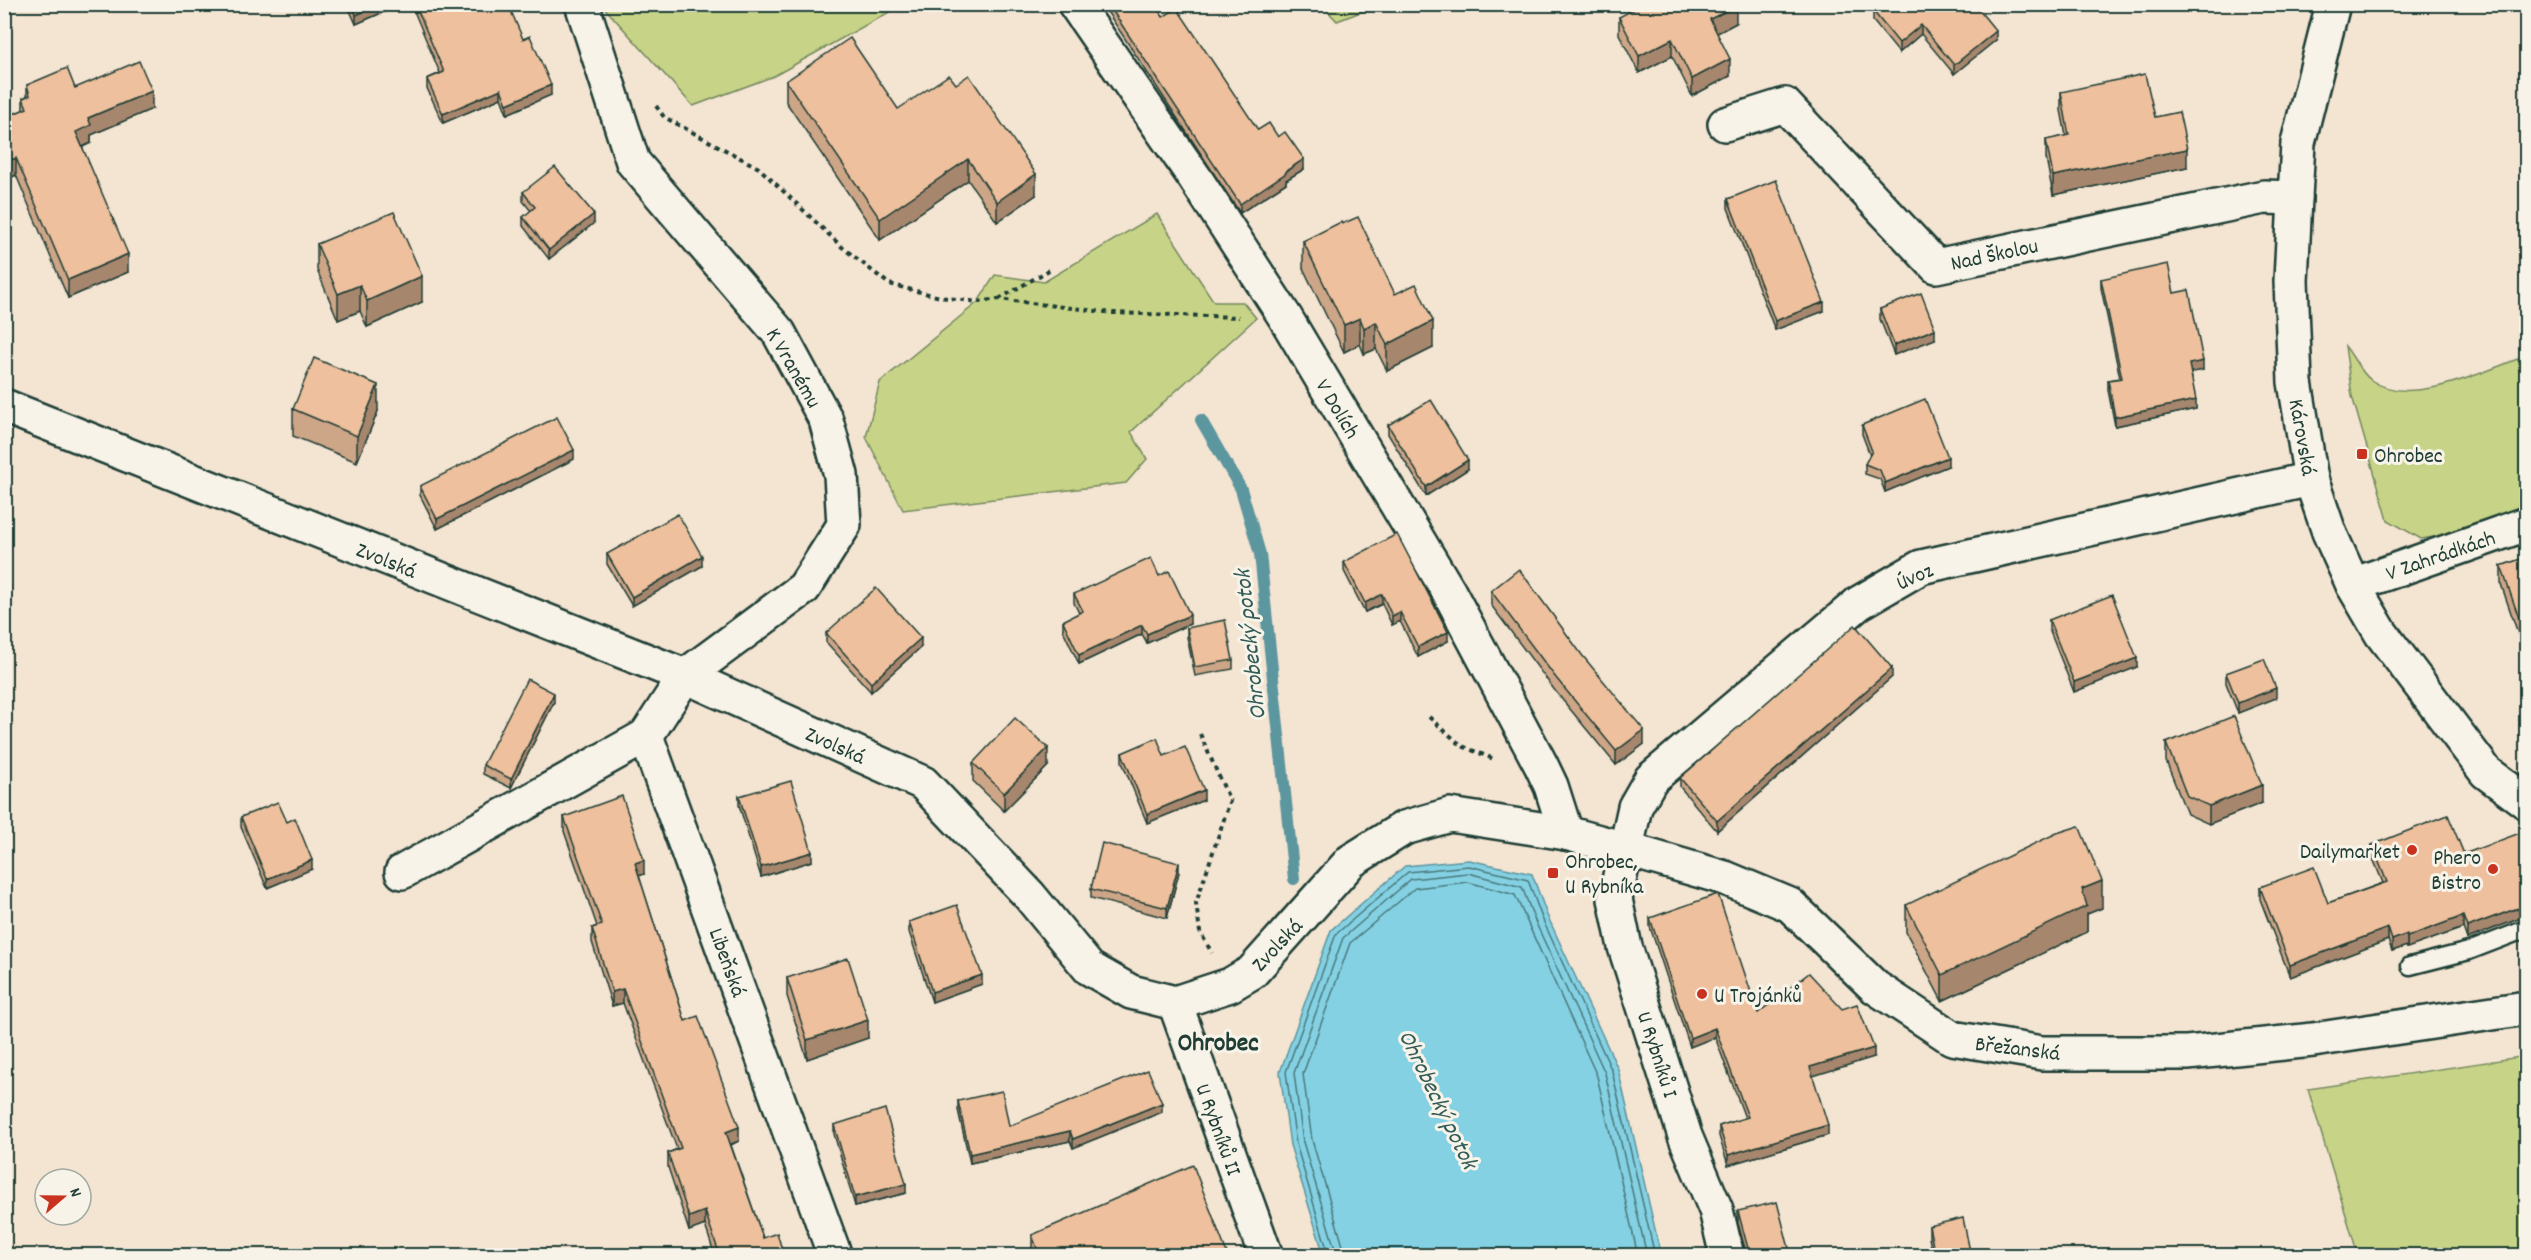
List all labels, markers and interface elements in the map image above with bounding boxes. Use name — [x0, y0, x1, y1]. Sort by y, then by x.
street label: Nad Školou — [1948, 232, 2041, 281]
street label: K Vranému — [756, 323, 828, 415]
street label: V Dolích — [1306, 374, 1366, 446]
street label: Károvská — [2279, 397, 2323, 478]
place label: Ohrobec — [2374, 442, 2443, 473]
marker: Ohrobec — [2355, 447, 2369, 461]
street label: V Zahrádkách — [2382, 524, 2500, 591]
street label: Zvolská — [351, 536, 421, 588]
street label: Úvoz — [1892, 556, 1939, 600]
water label: Ohrobecký potok — [1227, 566, 1277, 722]
street label: Zvolská — [799, 720, 870, 774]
place label: Dailymarket — [2300, 838, 2400, 869]
marker: Dailymarket — [2405, 843, 2419, 857]
place label: Phero Bistro — [2431, 844, 2481, 900]
place label: Ohrobec, U Rybníka — [1565, 848, 1644, 904]
marker: Phero Bistro — [2486, 862, 2500, 876]
marker: Ohrobec, U Rybníka — [1546, 866, 1560, 880]
street label: Zvolská — [1246, 913, 1311, 980]
street label: Libeňská — [699, 924, 753, 1002]
place label: U Trojánků — [1714, 982, 1802, 1013]
marker: U Trojánků — [1695, 987, 1709, 1001]
street label: U Rybníků I — [1627, 1008, 1684, 1103]
water label: Ohrobecký potok — [1388, 1025, 1486, 1178]
district label: Ohrobec — [1177, 1026, 1259, 1063]
street label: Břežanská — [1973, 1030, 2062, 1071]
street label: U Rybníků II — [1186, 1080, 1248, 1181]
north arrow — [33, 1167, 93, 1227]
text: N — [63, 1185, 87, 1200]

